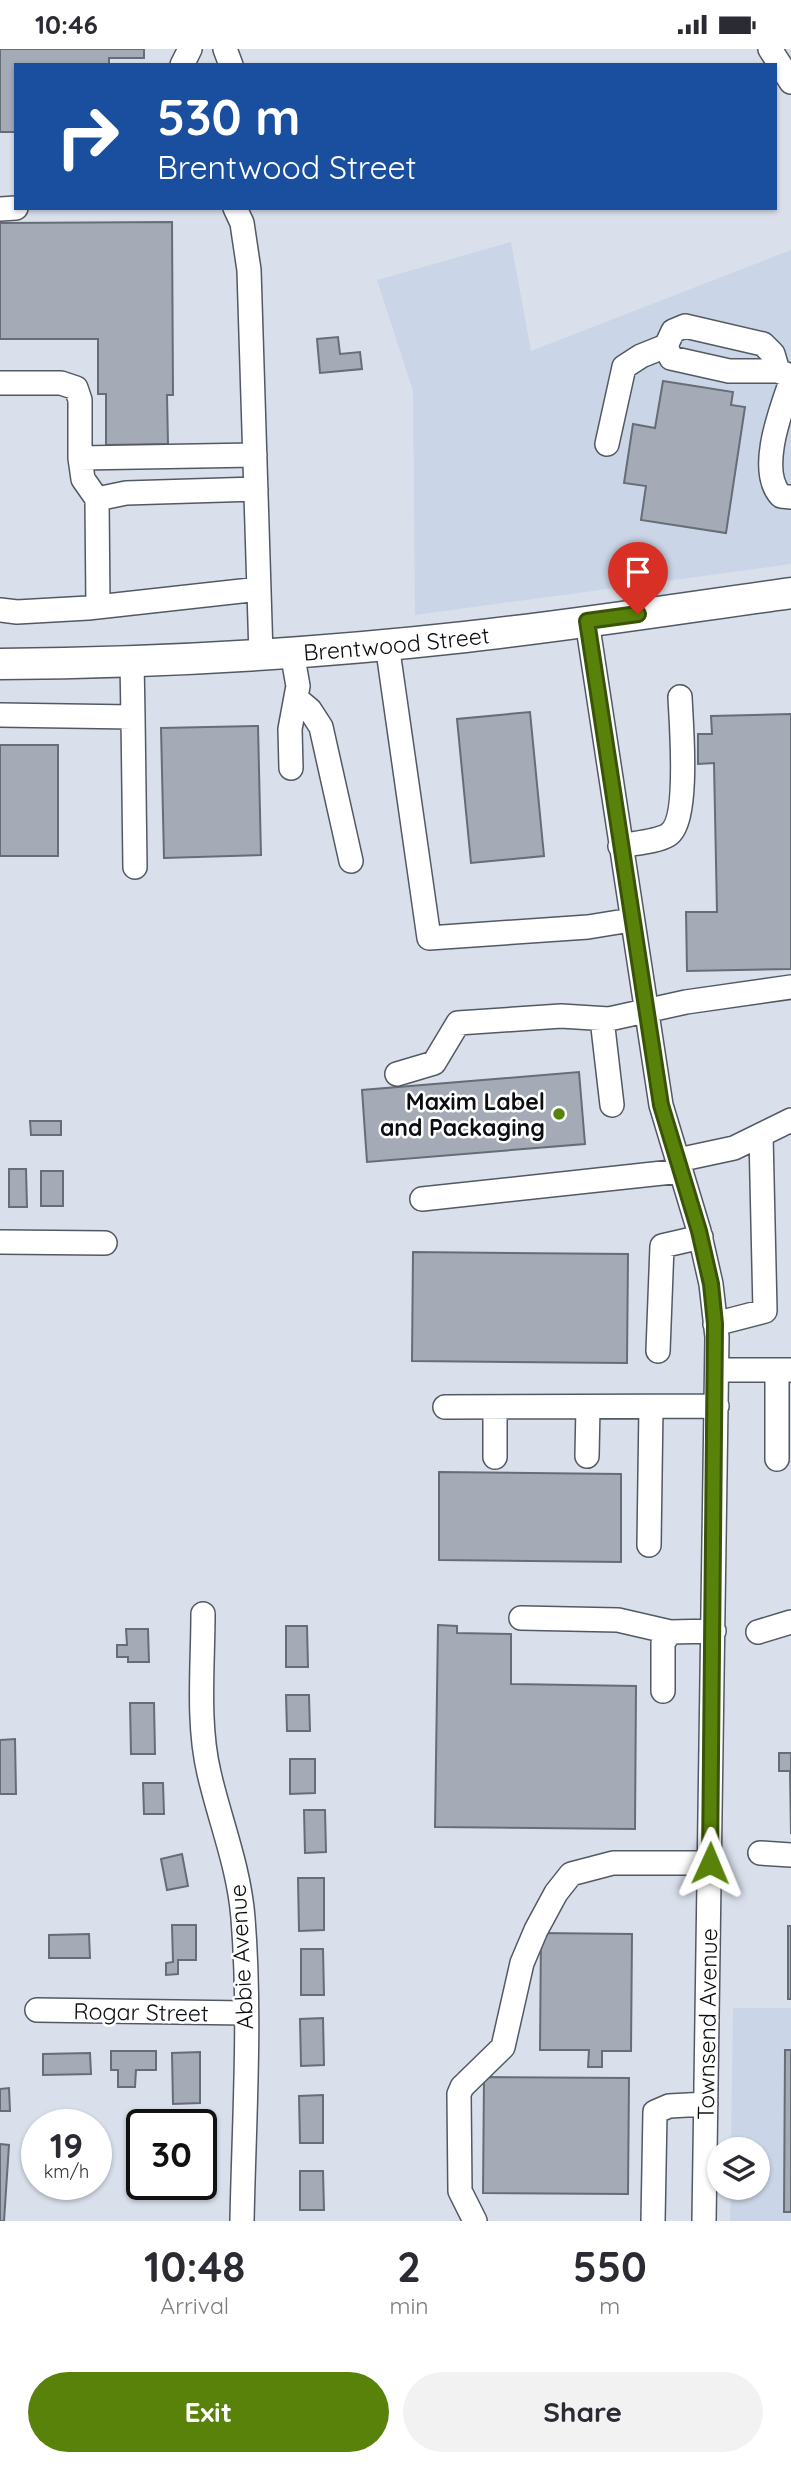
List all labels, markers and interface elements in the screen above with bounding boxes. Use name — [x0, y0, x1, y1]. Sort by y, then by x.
text: 10:46 — [35, 8, 98, 41]
text: 530 m — [157, 86, 301, 147]
icon: right — [42, 91, 133, 182]
text: Brentwood Street — [157, 147, 416, 187]
pin — [608, 542, 668, 614]
icon: arrive — [619, 553, 657, 591]
street label: Brentwood Street — [302, 620, 491, 666]
place label: Maxim Label and Packaging — [380, 1087, 545, 1142]
marker: Maxim Label and Packaging — [551, 1106, 567, 1122]
position arrow — [673, 1826, 747, 1900]
street label: Abbie Avenue — [223, 1884, 259, 2030]
street label: Townsend Avenue — [691, 1928, 723, 2120]
street label: Rogar Street — [73, 1996, 209, 2028]
speed limit sign: 30 — [126, 2109, 217, 2200]
text: 19 — [50, 2123, 83, 2167]
map controls — [707, 2137, 770, 2200]
button: layers — [707, 2137, 770, 2200]
text: km/h — [44, 2160, 89, 2183]
text: 10:48 — [144, 2240, 245, 2293]
text: 2 — [397, 2240, 421, 2293]
text: 550 — [573, 2240, 647, 2293]
text: Arrival — [160, 2291, 229, 2320]
text: min — [389, 2291, 429, 2320]
text: m — [599, 2291, 620, 2320]
button: Exit — [28, 2372, 389, 2452]
button: Share — [403, 2372, 763, 2452]

